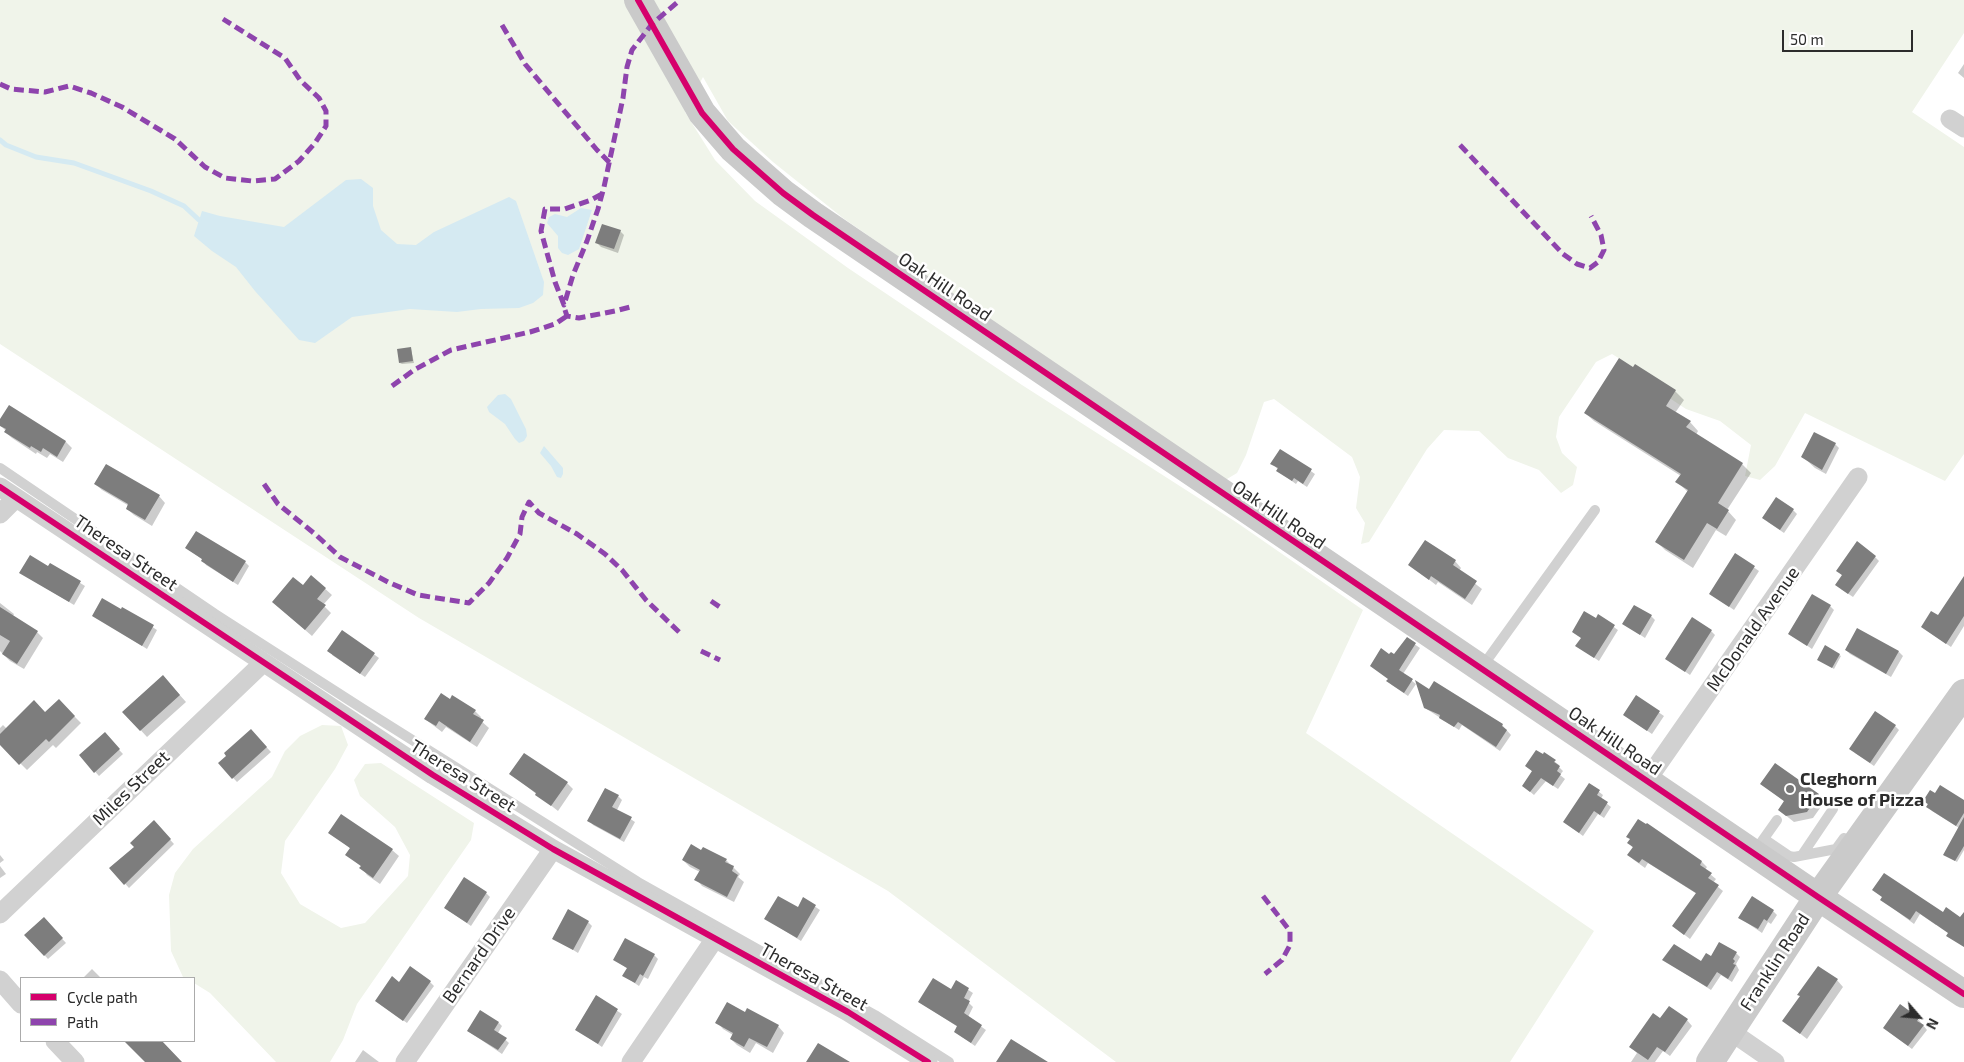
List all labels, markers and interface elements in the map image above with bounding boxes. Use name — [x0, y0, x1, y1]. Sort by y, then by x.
scale bar — [1784, 20, 1915, 52]
text: 50 m — [1790, 30, 1824, 48]
street label: Oak Hill Road — [894, 248, 996, 326]
street label: Oak Hill Road — [1228, 476, 1330, 554]
street label: Theresa Street — [70, 510, 182, 596]
street label: McDonald Avenue — [1702, 563, 1804, 695]
street label: Oak Hill Road — [1564, 702, 1666, 780]
street label: Theresa Street — [406, 735, 520, 817]
street label: Miles Street — [88, 746, 174, 830]
place label: Cleghorn House of Pizza — [1800, 768, 1924, 811]
marker: Cleghorn House of Pizza — [1784, 783, 1796, 795]
street label: Bernard Drive — [438, 903, 520, 1007]
street label: Franklin Road — [1735, 909, 1815, 1015]
street label: Theresa Street — [756, 938, 872, 1016]
legend — [20, 977, 195, 1042]
text: Cycle path — [67, 988, 138, 1006]
north arrow — [1894, 992, 1944, 1042]
text: Path — [67, 1013, 98, 1031]
text: N — [1923, 1016, 1943, 1032]

